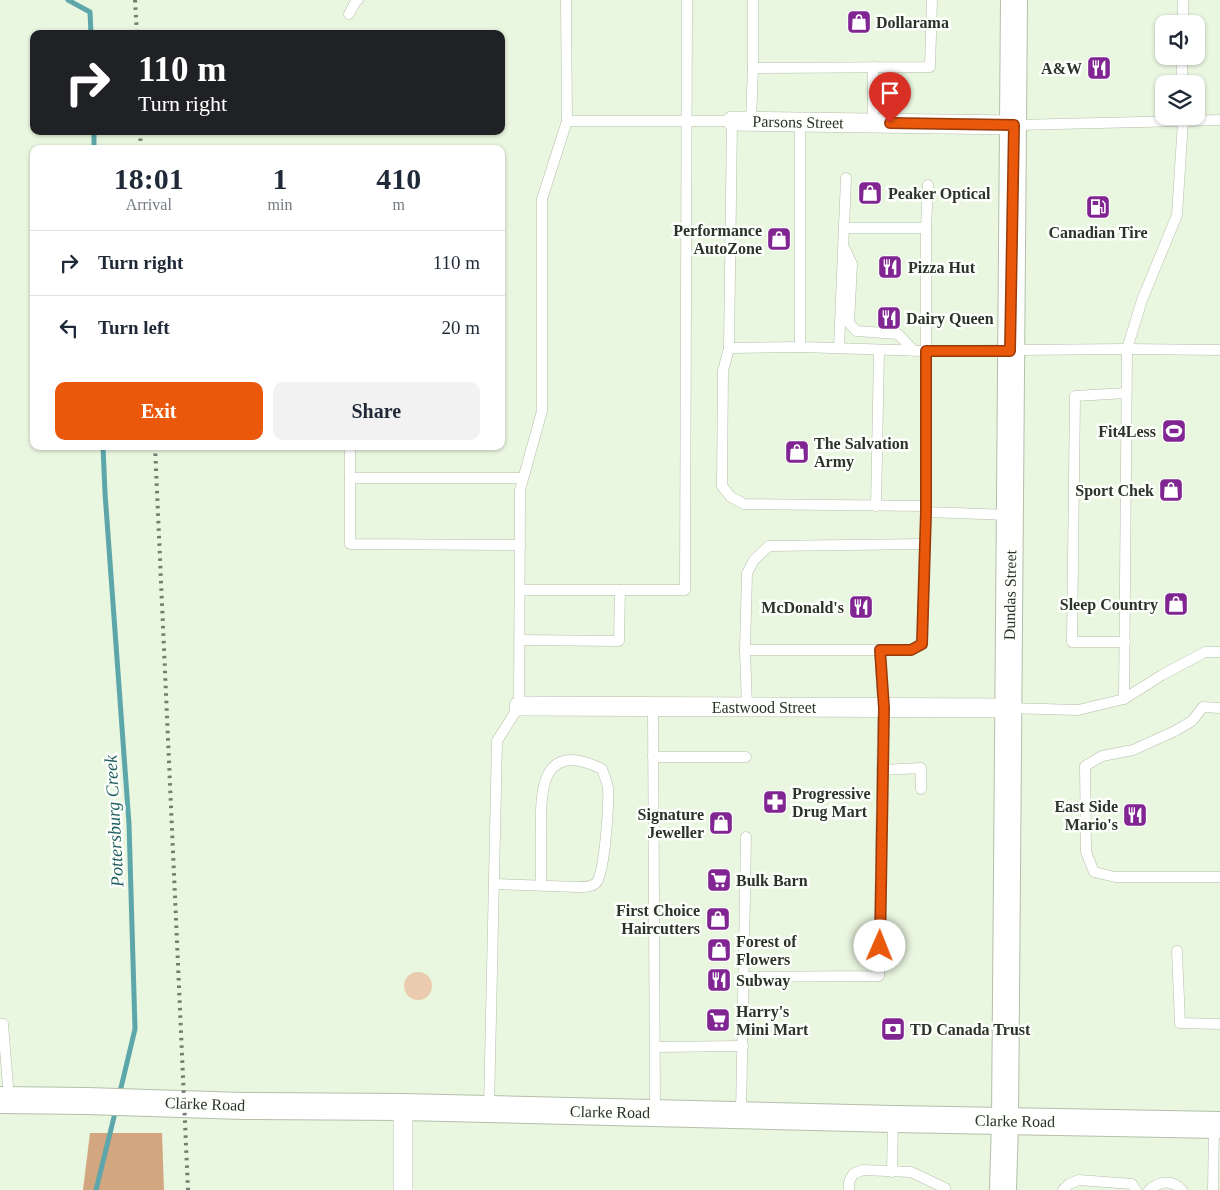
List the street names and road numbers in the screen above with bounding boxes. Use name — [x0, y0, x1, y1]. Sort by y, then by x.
street label: Parsons Street — [752, 113, 844, 131]
street label: Dundas Street — [1001, 549, 1019, 640]
street label: Eastwood Street — [712, 699, 817, 716]
street label: Clarke Road — [165, 1094, 245, 1114]
street label: Clarke Road — [570, 1103, 650, 1121]
street label: Clarke Road — [975, 1112, 1055, 1130]

